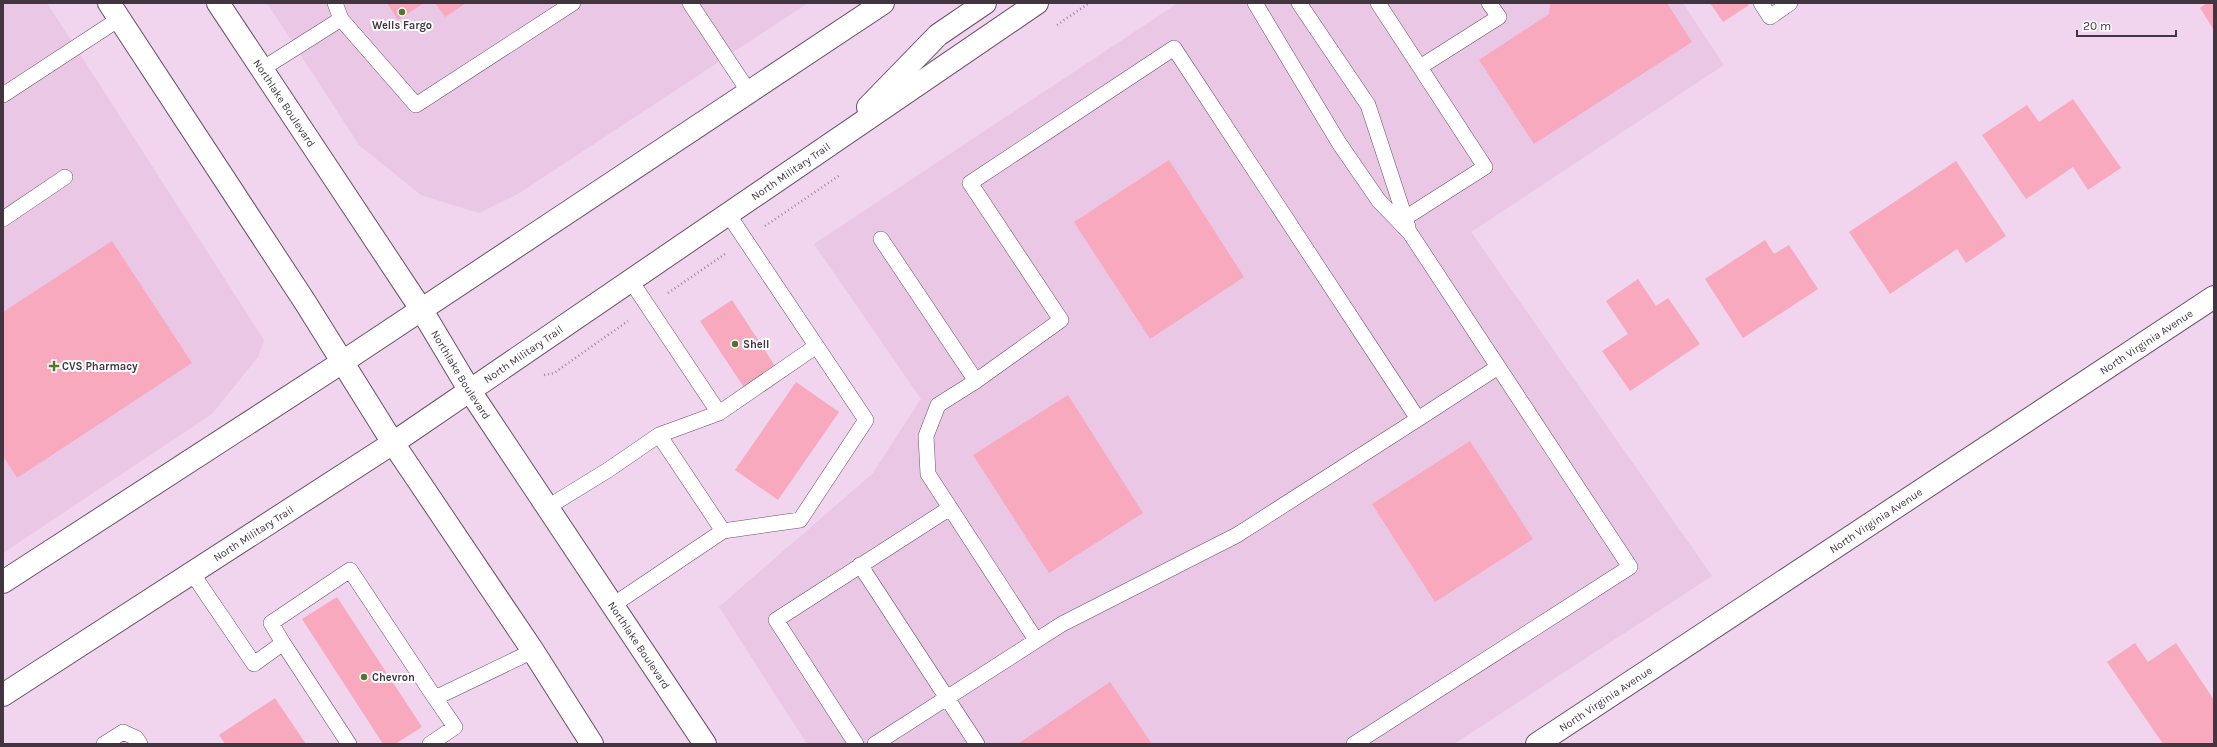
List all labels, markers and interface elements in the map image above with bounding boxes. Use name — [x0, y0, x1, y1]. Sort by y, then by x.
marker: Wells Fargo — [397, 7, 407, 17]
scale bar — [2077, 12, 2176, 38]
place label: Wells Fargo — [372, 19, 432, 32]
text: 20 m — [2083, 19, 2111, 33]
street label: Northlake Boulevard — [250, 57, 318, 150]
street label: North Military Trail — [749, 140, 833, 203]
street label: North Virginia Avenue — [2098, 307, 2196, 378]
street label: North Military Trail — [481, 323, 566, 386]
street label: Northlake Boulevard — [428, 328, 493, 422]
place label: Shell — [743, 338, 769, 351]
marker: Shell — [730, 339, 740, 349]
place label: CVS Pharmacy — [62, 360, 138, 373]
marker: CVS Pharmacy — [49, 361, 59, 371]
street label: North Virginia Avenue — [1827, 485, 1925, 556]
street label: North Military Trail — [211, 503, 296, 564]
street label: Northlake Boulevard — [605, 599, 673, 692]
street label: North Virginia Avenue — [1557, 664, 1655, 735]
place label: Chevron — [372, 671, 415, 684]
marker: Chevron — [359, 672, 369, 682]

